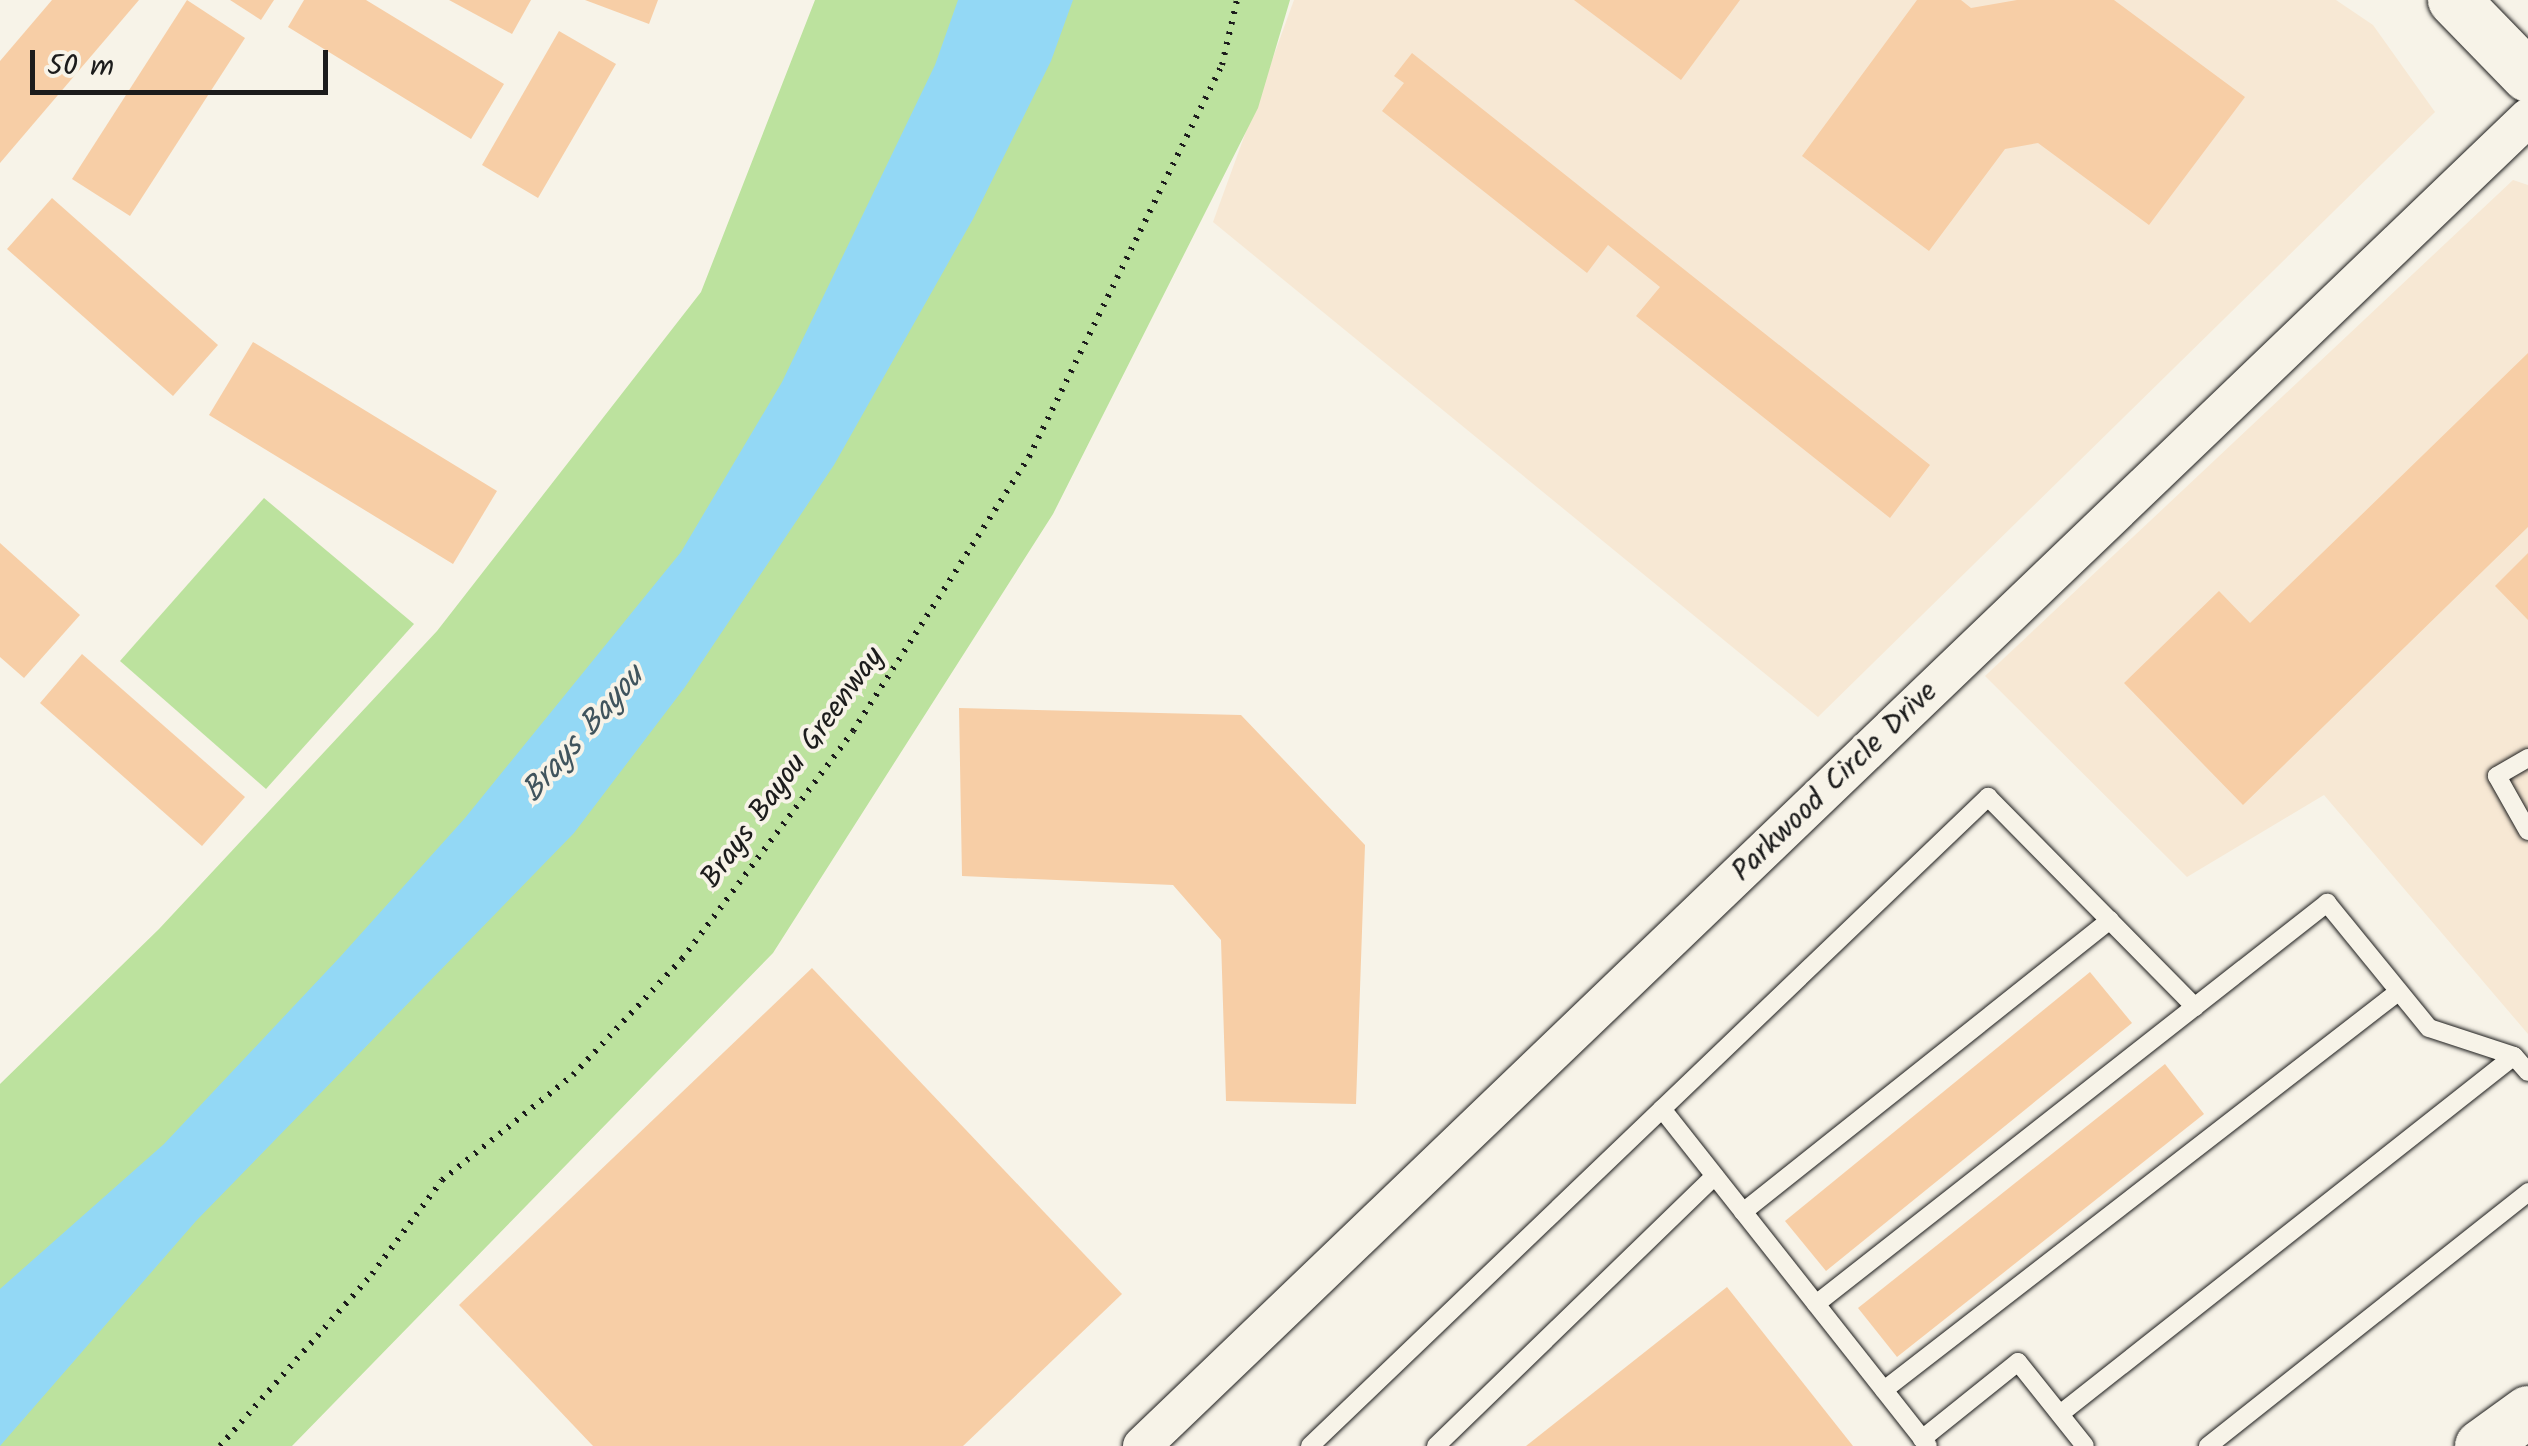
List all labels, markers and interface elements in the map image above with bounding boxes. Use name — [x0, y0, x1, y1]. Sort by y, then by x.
scale bar — [35, 30, 332, 92]
text: 50 m — [47, 43, 114, 91]
street label: Brays Bayou Greenway — [694, 641, 892, 895]
water label: Brays Bayou — [514, 659, 654, 811]
street label: Parkwood Circle Drive — [1724, 674, 1946, 890]

